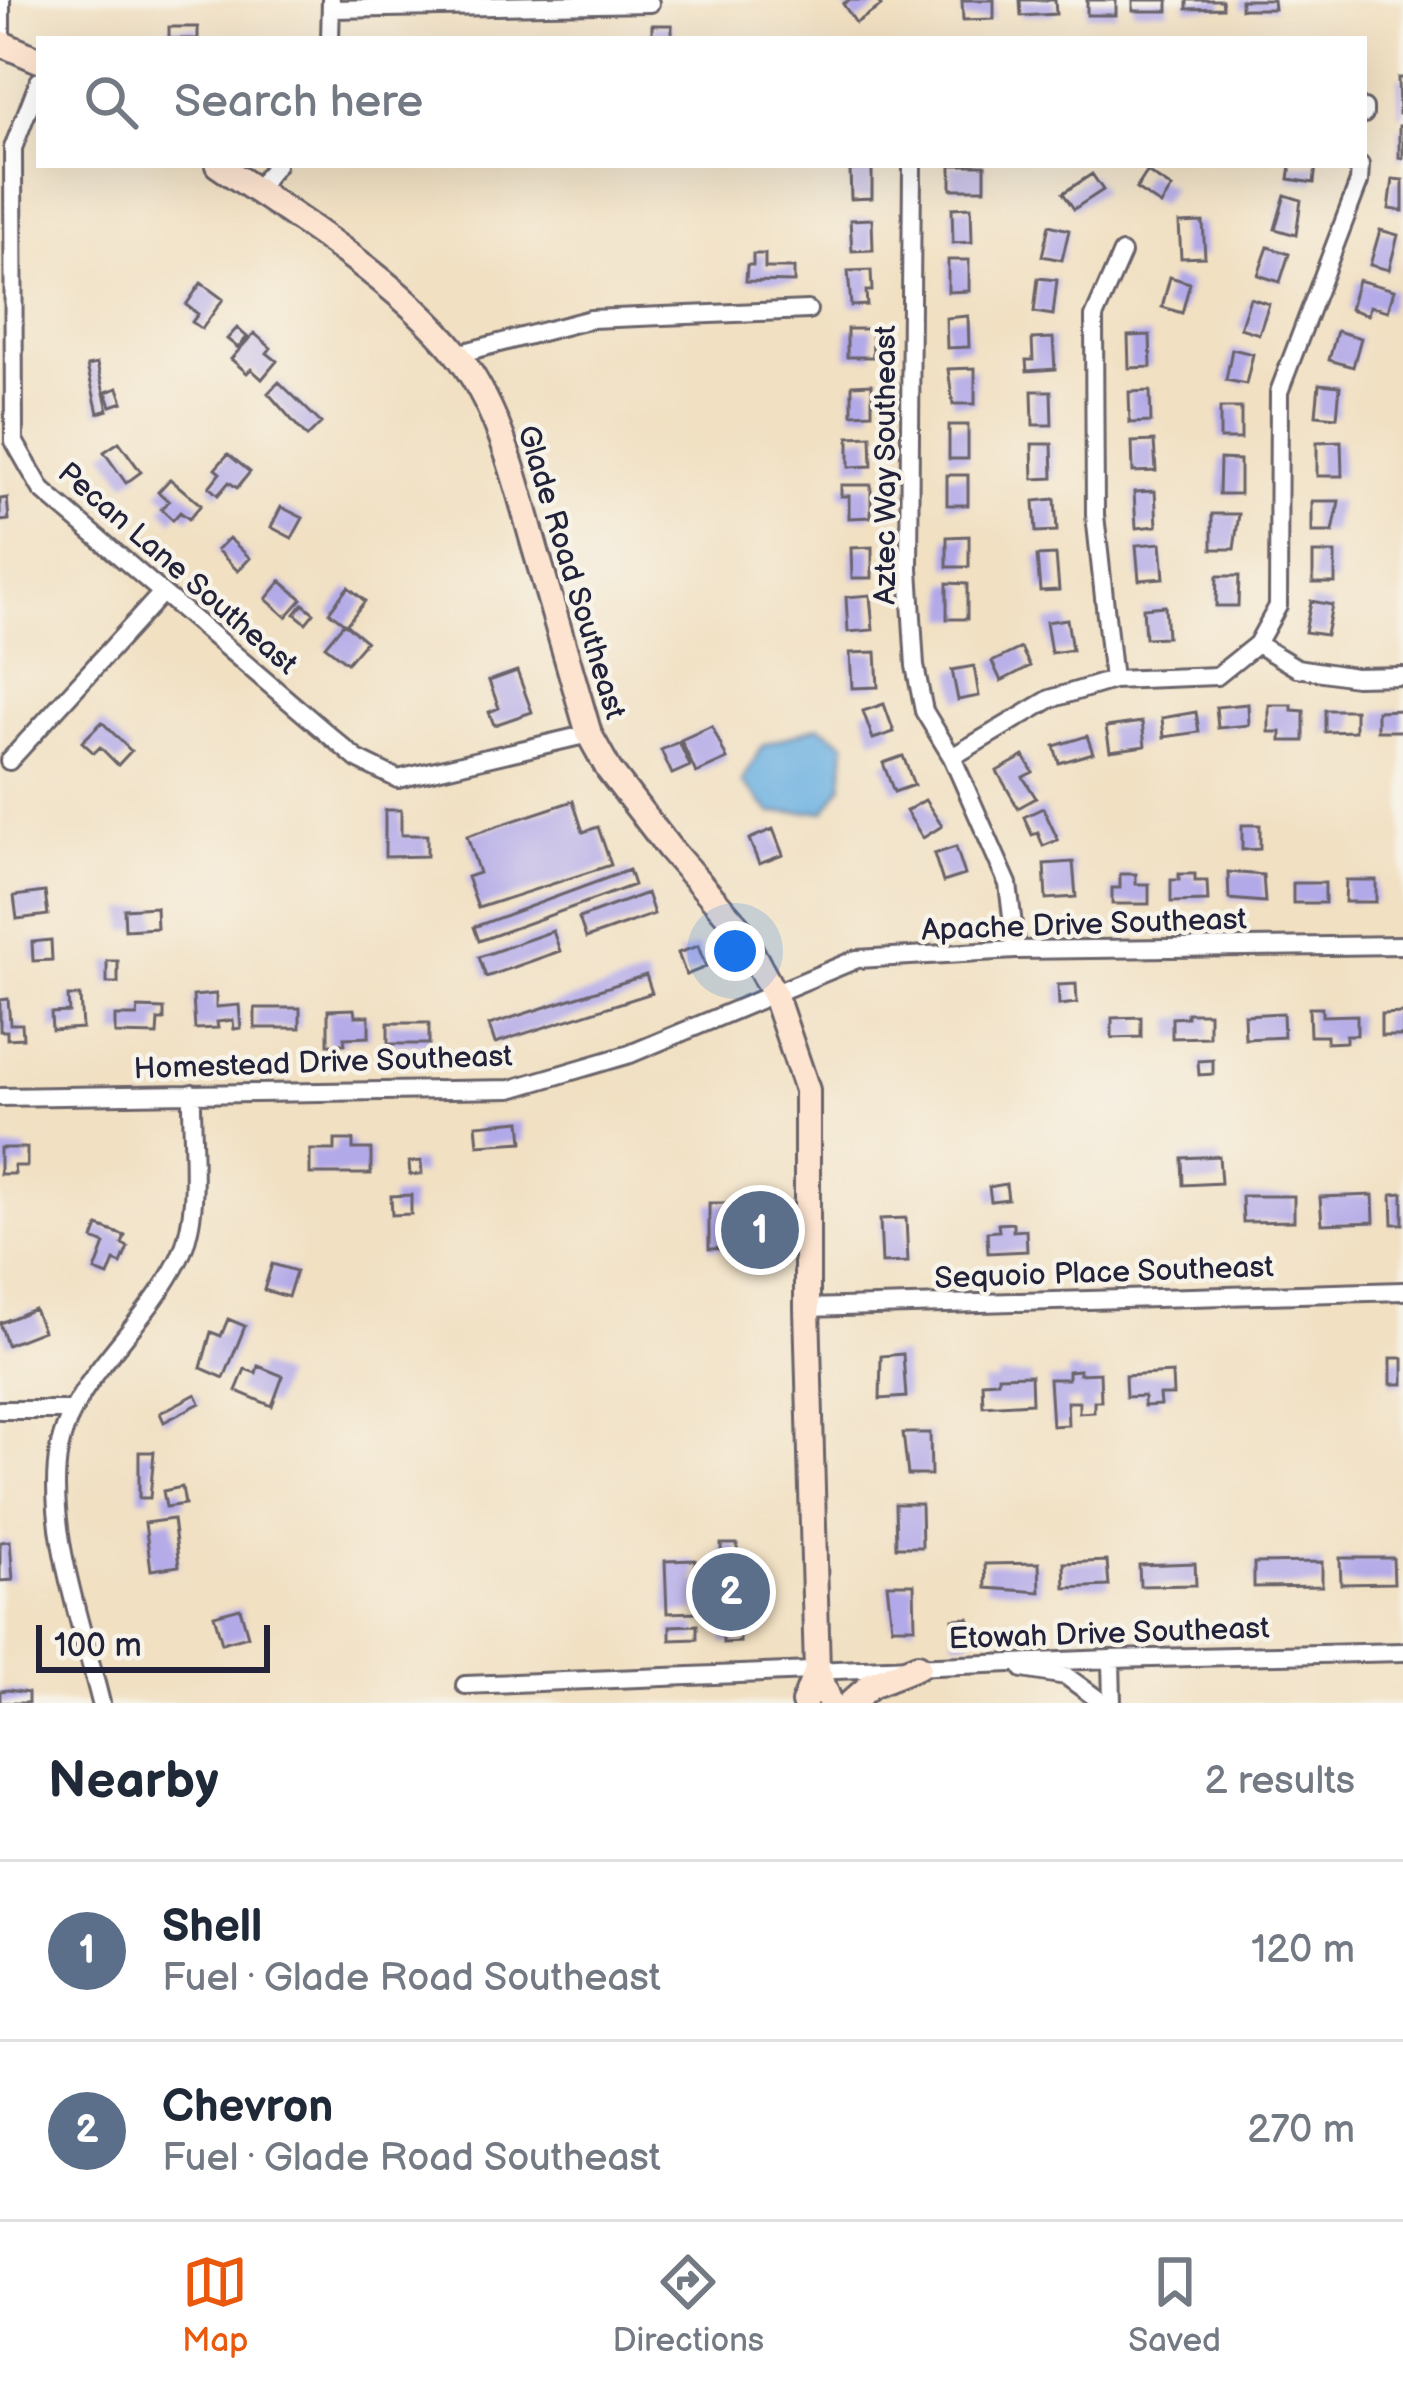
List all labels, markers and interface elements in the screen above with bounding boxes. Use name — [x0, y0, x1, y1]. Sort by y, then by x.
search box — [36, 36, 1367, 168]
icon: search — [78, 69, 144, 135]
text: Search here — [174, 75, 423, 130]
street label: Aztec Way Southeast — [868, 325, 904, 605]
street label: Glade Road Southeast — [509, 421, 633, 724]
street label: Pecan Lane Southeast — [50, 455, 304, 682]
street label: Apache Drive Southeast — [921, 901, 1247, 949]
your location — [705, 921, 765, 981]
street label: Homestead Drive Southeast — [133, 1038, 513, 1088]
pin: 1 — [721, 1185, 799, 1275]
street label: Sequoio Place Southeast — [934, 1249, 1274, 1297]
pin: 2 — [692, 1547, 770, 1637]
street label: Etowah Drive Southeast — [948, 1610, 1270, 1658]
scale bar — [36, 1619, 270, 1672]
text: 100 m — [54, 1626, 142, 1666]
text: Nearby — [48, 1751, 219, 1812]
text: 2 results — [1204, 1758, 1355, 1805]
text: Shell — [162, 1900, 262, 1955]
text: 1 — [79, 1927, 95, 1974]
text: 120 m — [1251, 1927, 1355, 1974]
text: Fuel · Glade Road Southeast — [162, 1955, 661, 2002]
text: Chevron — [162, 2080, 333, 2135]
text: 2 — [75, 2107, 99, 2154]
text: 270 m — [1247, 2107, 1355, 2154]
text: Fuel · Glade Road Southeast — [162, 2135, 661, 2182]
tab: Map — [182, 2249, 248, 2361]
tab: Directions — [613, 2249, 764, 2361]
tab: Saved — [1128, 2249, 1221, 2361]

